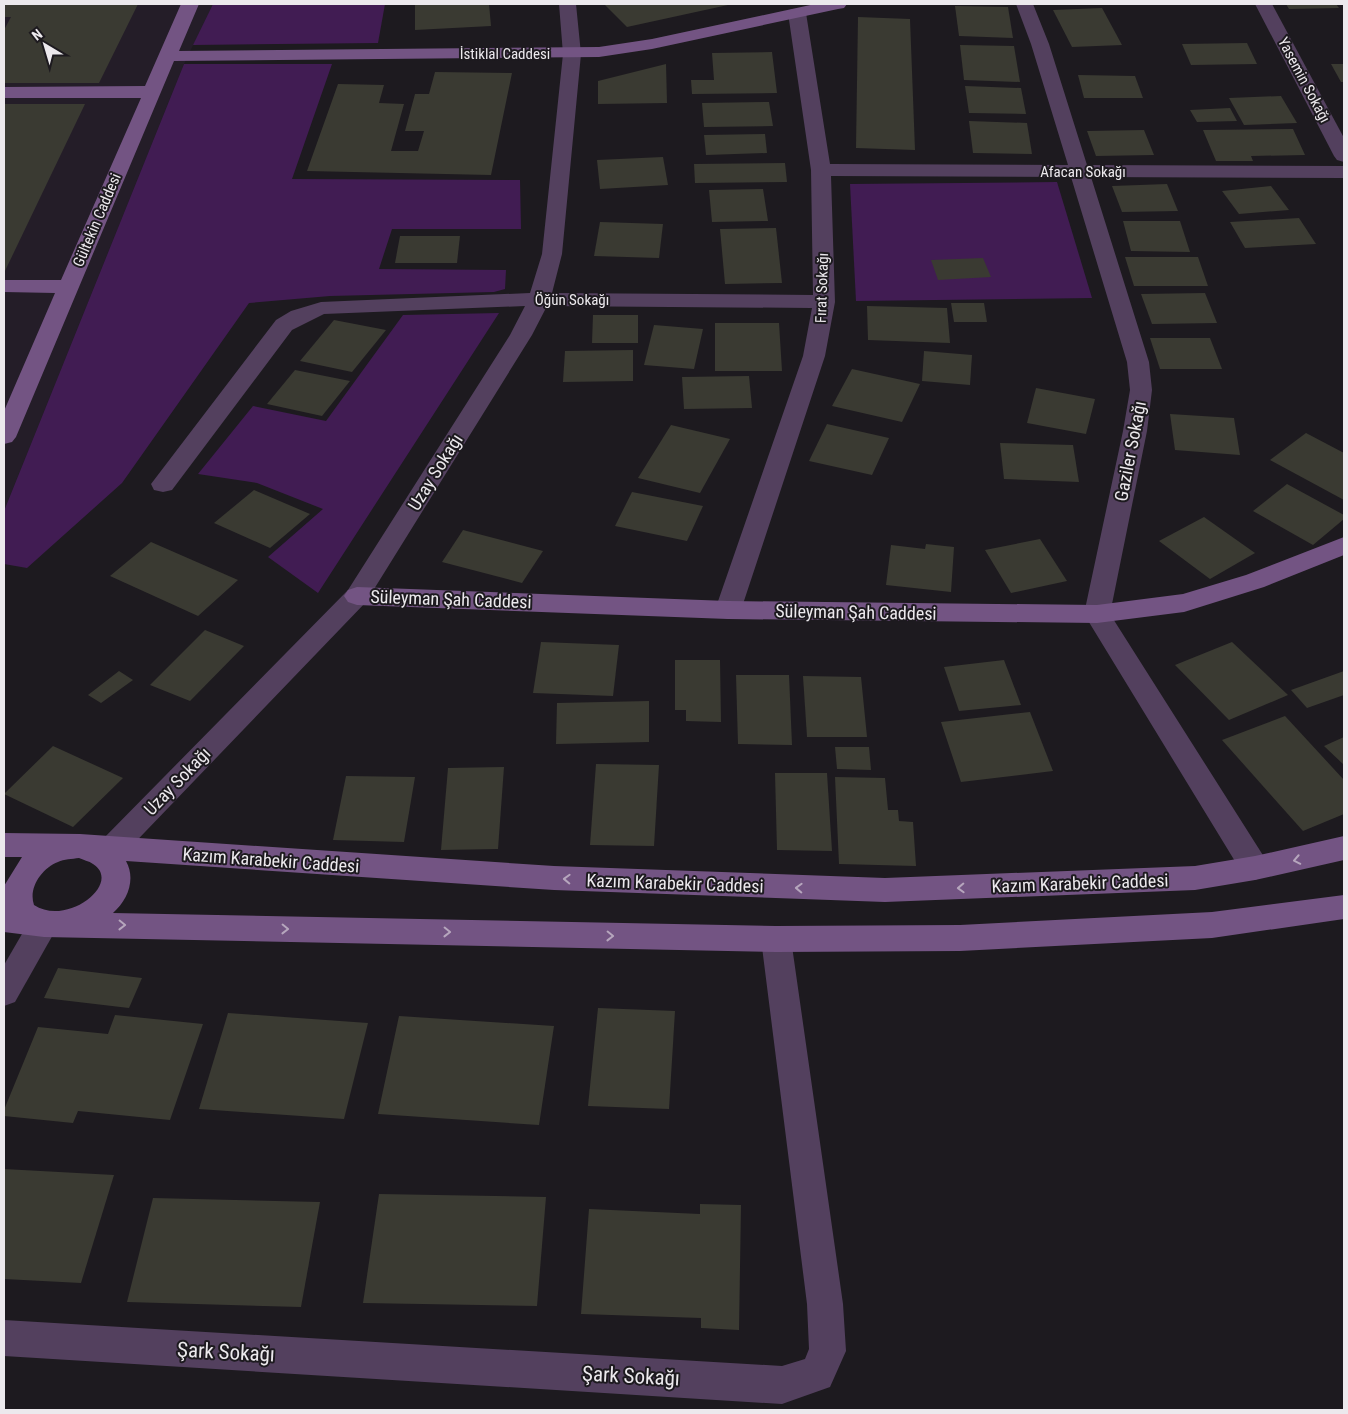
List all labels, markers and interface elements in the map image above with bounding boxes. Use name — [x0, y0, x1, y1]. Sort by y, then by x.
north arrow — [20, 20, 70, 70]
text: N — [29, 26, 45, 44]
street label: Yasemin Sokağı — [1274, 34, 1334, 126]
street label: İstiklal Caddesi — [460, 45, 550, 63]
street label: Afacan Sokağı — [1040, 163, 1126, 181]
street label: Gültekin Caddesi — [69, 171, 125, 269]
street label: Fırat Sokağı — [812, 253, 832, 323]
street label: Öğün Sokağı — [535, 291, 609, 309]
street label: Gaziler Sokağı — [1110, 399, 1150, 503]
street label: Uzay Sokağı — [403, 430, 467, 514]
street label: Süleyman Şah Caddesi — [370, 586, 532, 612]
street label: Süleyman Şah Caddesi — [775, 600, 937, 624]
street label: Uzay Sokağı — [139, 743, 215, 819]
street label: Kazım Karabekir Caddesi — [182, 843, 360, 877]
one-way arrow — [1293, 854, 1301, 864]
street label: Kazım Karabekir Caddesi — [586, 869, 764, 897]
street label: Kazım Karabekir Caddesi — [991, 869, 1169, 897]
one-way arrow — [562, 874, 570, 884]
one-way arrow — [795, 882, 803, 893]
one-way arrow — [957, 882, 965, 893]
one-way arrow — [119, 920, 127, 931]
one-way arrow — [282, 924, 289, 934]
one-way arrow — [444, 927, 452, 937]
one-way arrow — [606, 931, 614, 941]
street label: Şark Sokağı — [176, 1337, 276, 1367]
street label: Şark Sokağı — [581, 1361, 681, 1391]

